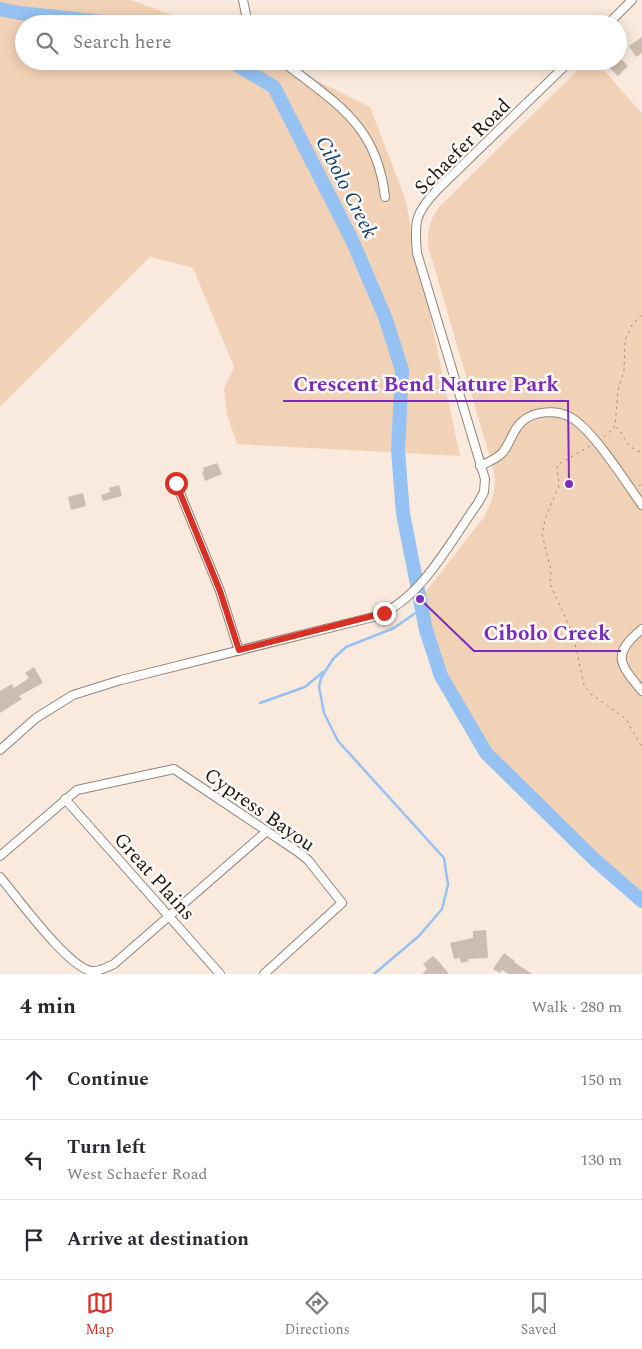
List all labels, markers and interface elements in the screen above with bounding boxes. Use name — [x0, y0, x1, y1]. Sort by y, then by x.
search box — [15, 15, 627, 70]
text: Search here — [73, 28, 172, 57]
icon: search — [33, 29, 61, 57]
street label: Schaefer Road — [408, 92, 518, 202]
water label: Cibolo Creek — [307, 131, 386, 244]
callout: Crescent Bend Nature Park — [283, 365, 568, 401]
text: Crescent Bend Nature Park — [293, 369, 559, 401]
route start — [165, 472, 188, 495]
route end — [373, 602, 396, 625]
callout: Cibolo Creek — [474, 615, 621, 651]
text: Cibolo Creek — [483, 618, 611, 650]
street label: Cypress Bayou — [198, 760, 321, 859]
street label: Great Plains — [106, 826, 202, 928]
text: 4 min — [20, 991, 76, 1023]
text: Walk · 280 m — [531, 995, 622, 1019]
text: Continue — [67, 1065, 149, 1094]
icon: ahead — [20, 1066, 48, 1094]
text: 150 m — [580, 1068, 622, 1092]
text: Turn left — [67, 1133, 146, 1162]
icon: left — [20, 1146, 48, 1174]
text: 130 m — [580, 1148, 622, 1172]
text: West Schaefer Road — [67, 1162, 207, 1186]
text: Arrive at destination — [67, 1225, 249, 1254]
icon: arrive — [20, 1226, 48, 1254]
tab: Map — [85, 1289, 114, 1340]
tab: Directions — [284, 1289, 350, 1340]
tab: Saved — [521, 1289, 557, 1340]

